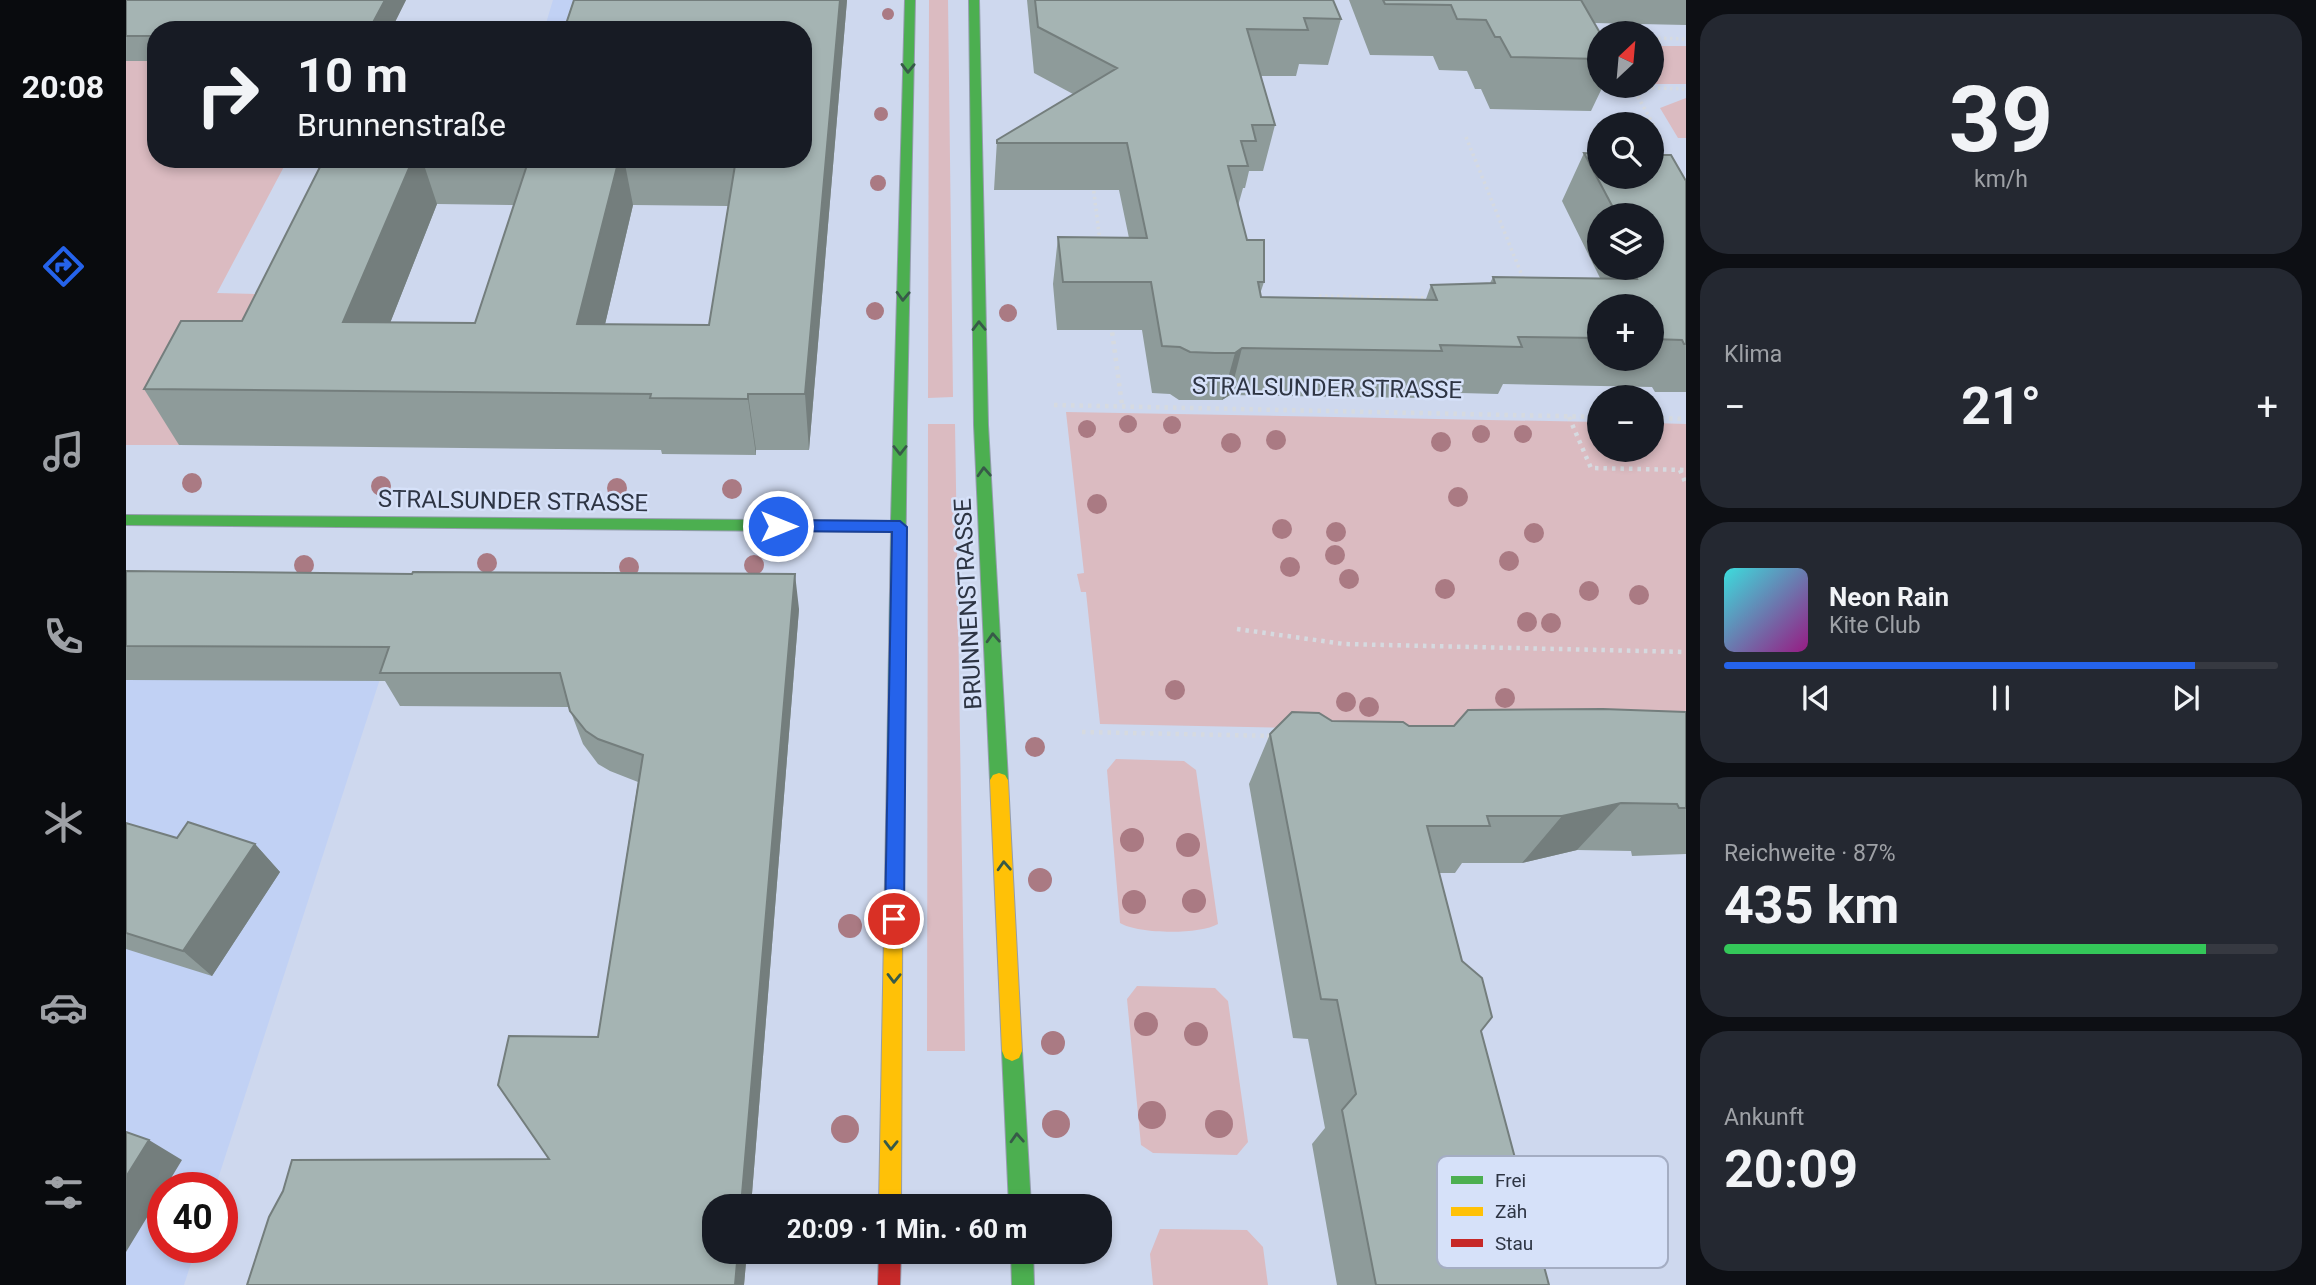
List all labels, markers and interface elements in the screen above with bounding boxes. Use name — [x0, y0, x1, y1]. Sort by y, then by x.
north arrow — [1587, 21, 1664, 98]
map controls — [1587, 21, 1664, 462]
text: 10 m — [297, 47, 408, 104]
icon: right — [182, 49, 273, 140]
one-way arrow — [901, 63, 916, 74]
text: 39 — [1949, 67, 2053, 173]
text: 20:08 — [22, 68, 104, 106]
text: Brunnenstraße — [297, 106, 506, 144]
button: search — [1587, 112, 1664, 189]
text: km/h — [1974, 166, 2028, 193]
button: layers — [1587, 203, 1664, 280]
icon: directions — [39, 242, 88, 291]
one-way arrow — [896, 290, 911, 301]
button: + — [1587, 294, 1664, 371]
one-way arrow — [972, 320, 987, 331]
text: Klima — [1724, 341, 1782, 368]
street label: STRALSUNDER STRASSE — [1192, 372, 1462, 404]
text: 21° — [1961, 376, 2041, 437]
button: − — [1587, 385, 1664, 462]
text: − — [1724, 385, 1746, 429]
text: + — [2256, 385, 2278, 429]
icon: music — [39, 427, 88, 476]
one-way arrow — [892, 445, 908, 456]
one-way arrow — [976, 466, 991, 477]
street label: STRALSUNDER STRASSE — [378, 485, 648, 517]
position arrow — [741, 489, 815, 563]
street label: BRUNNENSTRASSE — [948, 498, 988, 710]
text: Neon Rain — [1829, 582, 1949, 612]
icon: phone — [39, 612, 88, 661]
text: Kite Club — [1829, 612, 1921, 639]
one-way arrow — [985, 633, 1000, 644]
icon: previous — [1797, 679, 1835, 717]
icon: pause — [1982, 679, 2020, 717]
icon: next — [2167, 679, 2205, 717]
icon: climate — [39, 798, 88, 847]
text: Reichweite · 87% — [1724, 840, 1896, 867]
one-way arrow — [996, 860, 1011, 871]
text: 435 km — [1724, 875, 1899, 936]
pin — [864, 889, 924, 949]
icon: arrive — [875, 900, 913, 938]
one-way arrow — [886, 973, 901, 984]
icon: car — [39, 983, 88, 1032]
text: Ankunft — [1724, 1104, 1804, 1131]
one-way arrow — [1010, 1132, 1025, 1143]
text: 20:09 — [1724, 1139, 1858, 1200]
one-way arrow — [883, 1140, 899, 1151]
legend — [1437, 1156, 1668, 1268]
icon: filters — [39, 1168, 88, 1217]
text: Frei — [1495, 1169, 1526, 1192]
speed limit sign: 40 — [147, 1172, 238, 1263]
text: Zäh — [1495, 1200, 1527, 1223]
text: 20:09 · 1 Min. · 60 m — [787, 1214, 1027, 1244]
text: Stau — [1495, 1232, 1533, 1255]

